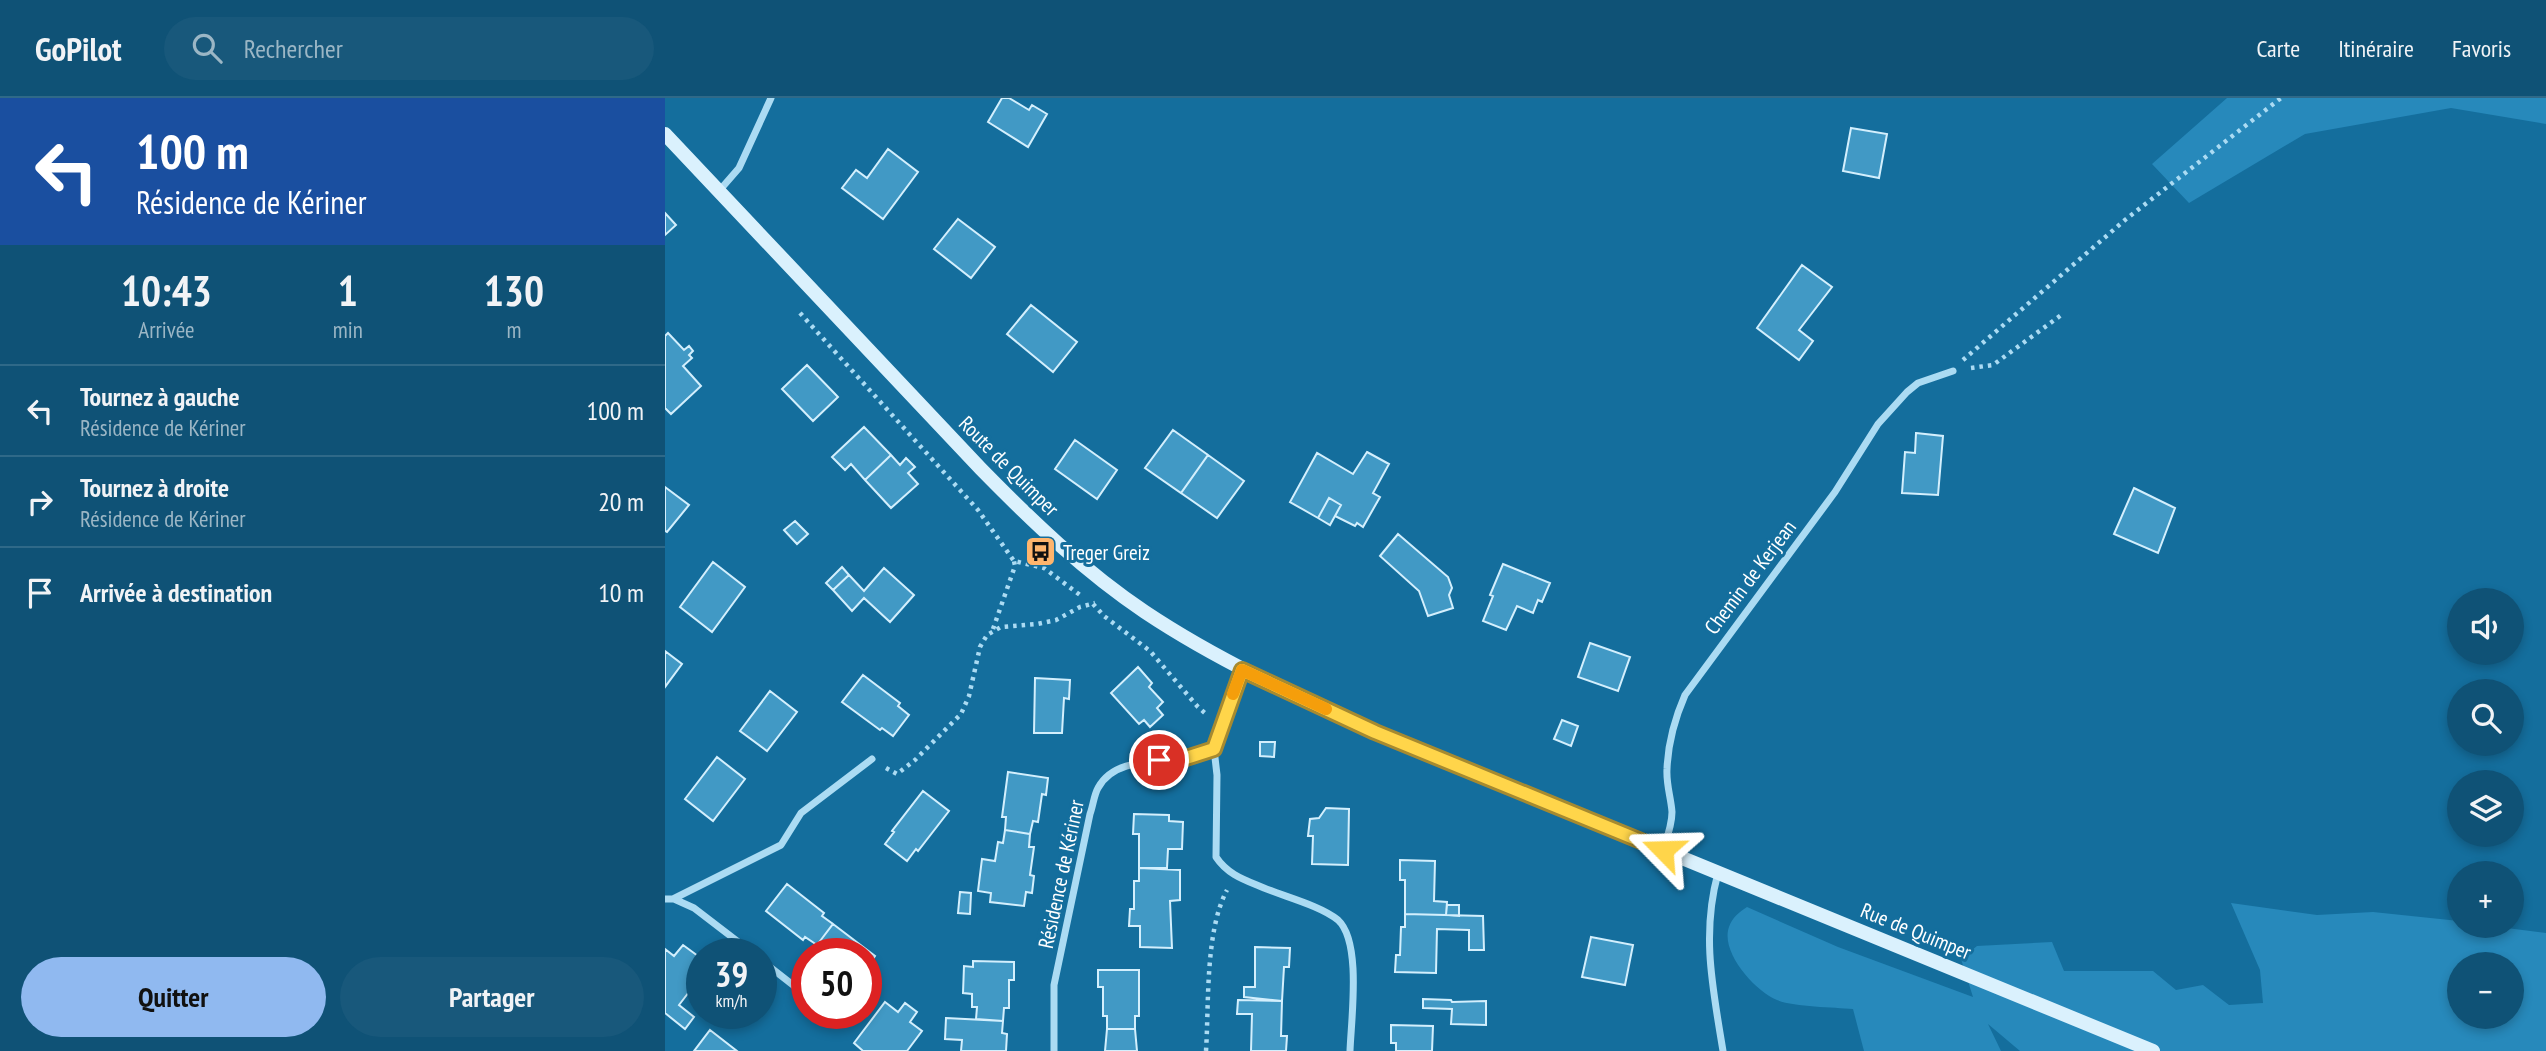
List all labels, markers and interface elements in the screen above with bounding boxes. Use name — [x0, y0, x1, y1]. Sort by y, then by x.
search box — [164, 17, 654, 80]
text: GoPilot — [35, 27, 122, 70]
icon: search — [188, 29, 226, 67]
text: Rechercher — [244, 32, 343, 65]
text: Carte — [2256, 33, 2300, 64]
text: Itinéraire — [2338, 33, 2414, 64]
text: Favoris — [2452, 33, 2511, 64]
text: 100 m — [136, 119, 249, 183]
icon: left — [21, 126, 112, 217]
text: Résidence de Kériner — [136, 181, 366, 223]
text: 10:43 — [121, 263, 212, 318]
text: 1 — [338, 263, 358, 318]
text: 130 — [484, 263, 544, 318]
text: Arrivée — [138, 315, 194, 344]
text: min — [333, 315, 363, 344]
text: m — [506, 315, 521, 344]
text: Tournez à gauche — [80, 380, 240, 413]
icon: left — [21, 392, 59, 430]
text: 100 m — [586, 394, 644, 427]
street label: Route de Quimper — [953, 410, 1065, 522]
text: Résidence de Kériner — [80, 413, 246, 442]
text: Tournez à droite — [80, 471, 229, 504]
icon: right — [21, 483, 59, 521]
text: 20 m — [598, 485, 644, 518]
text: Résidence de Kériner — [80, 504, 246, 533]
street label: Chemin de Kerjean — [1698, 514, 1802, 640]
bus stop icon: Treger Greiz — [1023, 535, 1057, 569]
place label: Treger Greiz — [1063, 539, 1150, 566]
icon: arrive — [21, 574, 59, 612]
text: Arrivée à destination — [80, 576, 272, 609]
text: 10 m — [598, 576, 644, 609]
map controls — [2447, 588, 2524, 1029]
button: sound — [2447, 588, 2524, 665]
button: search — [2447, 679, 2524, 756]
pin — [1129, 730, 1189, 790]
icon: arrive — [1140, 741, 1178, 779]
button: layers — [2447, 770, 2524, 847]
street label: Résidence de Kériner — [1032, 797, 1090, 951]
position arrow — [1626, 813, 1700, 887]
button: + — [2447, 861, 2524, 938]
street label: Rue de Quimper — [1857, 897, 1976, 966]
speed limit sign: 50 — [791, 938, 882, 1029]
text: 39 — [715, 951, 748, 997]
button: − — [2447, 952, 2524, 1029]
button: Quitter — [21, 957, 326, 1037]
button: Partager — [340, 957, 644, 1037]
text: km/h — [716, 989, 747, 1012]

